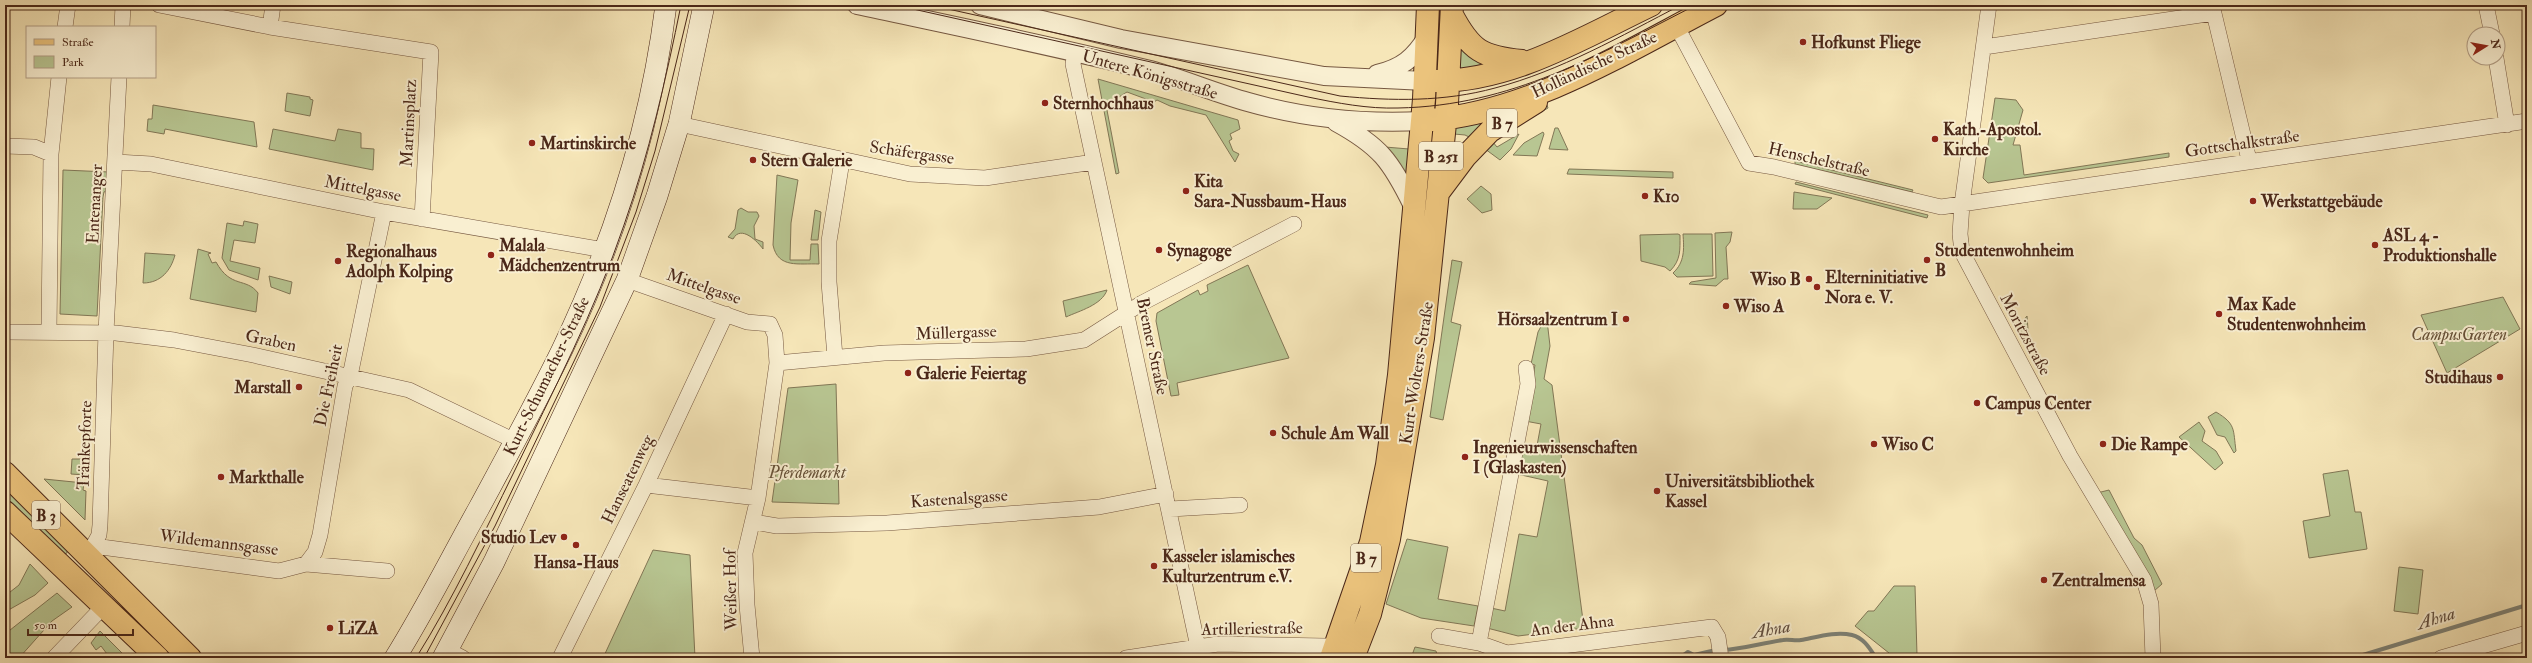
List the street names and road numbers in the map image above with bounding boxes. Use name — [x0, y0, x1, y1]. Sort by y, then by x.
street label: Holländische Straße — [1528, 26, 1660, 103]
street label: Untere Königsstraße — [1080, 45, 1220, 104]
street label: Martinsplatz — [396, 79, 422, 167]
road number: B 7 — [1487, 109, 1517, 137]
street label: Gottschalkstraße — [2183, 125, 2301, 162]
street label: Schäfergasse — [868, 136, 956, 169]
street label: Henschelstraße — [1766, 138, 1872, 181]
road number: B 251 — [1419, 142, 1463, 170]
street label: Entenanger — [82, 163, 107, 244]
street label: Mittelgasse — [323, 171, 403, 206]
street label: Mittelgasse — [664, 264, 744, 309]
street label: Moritzstraße — [1995, 290, 2056, 379]
street label: Kurt-Schumacher-Straße — [499, 293, 594, 459]
street label: Bremer Straße — [1132, 295, 1173, 397]
street label: Kurt-Wolters-Straße — [1395, 300, 1438, 446]
street label: Müllergasse — [915, 321, 997, 344]
street label: Graben — [243, 325, 299, 356]
street label: Die Freiheit — [310, 342, 347, 428]
street label: Tränkepforte — [72, 400, 98, 490]
street label: Hanseatenweg — [597, 431, 658, 527]
street label: Kastenalsgasse — [910, 485, 1008, 512]
road number: B 3 — [32, 501, 60, 529]
street label: Wildemannsgasse — [157, 525, 279, 560]
road number: B 7 — [1351, 544, 1381, 572]
street label: Weißer Hof — [719, 547, 742, 632]
street label: An der Ahna — [1528, 610, 1616, 641]
street label: Artilleriestraße — [1200, 617, 1303, 640]

